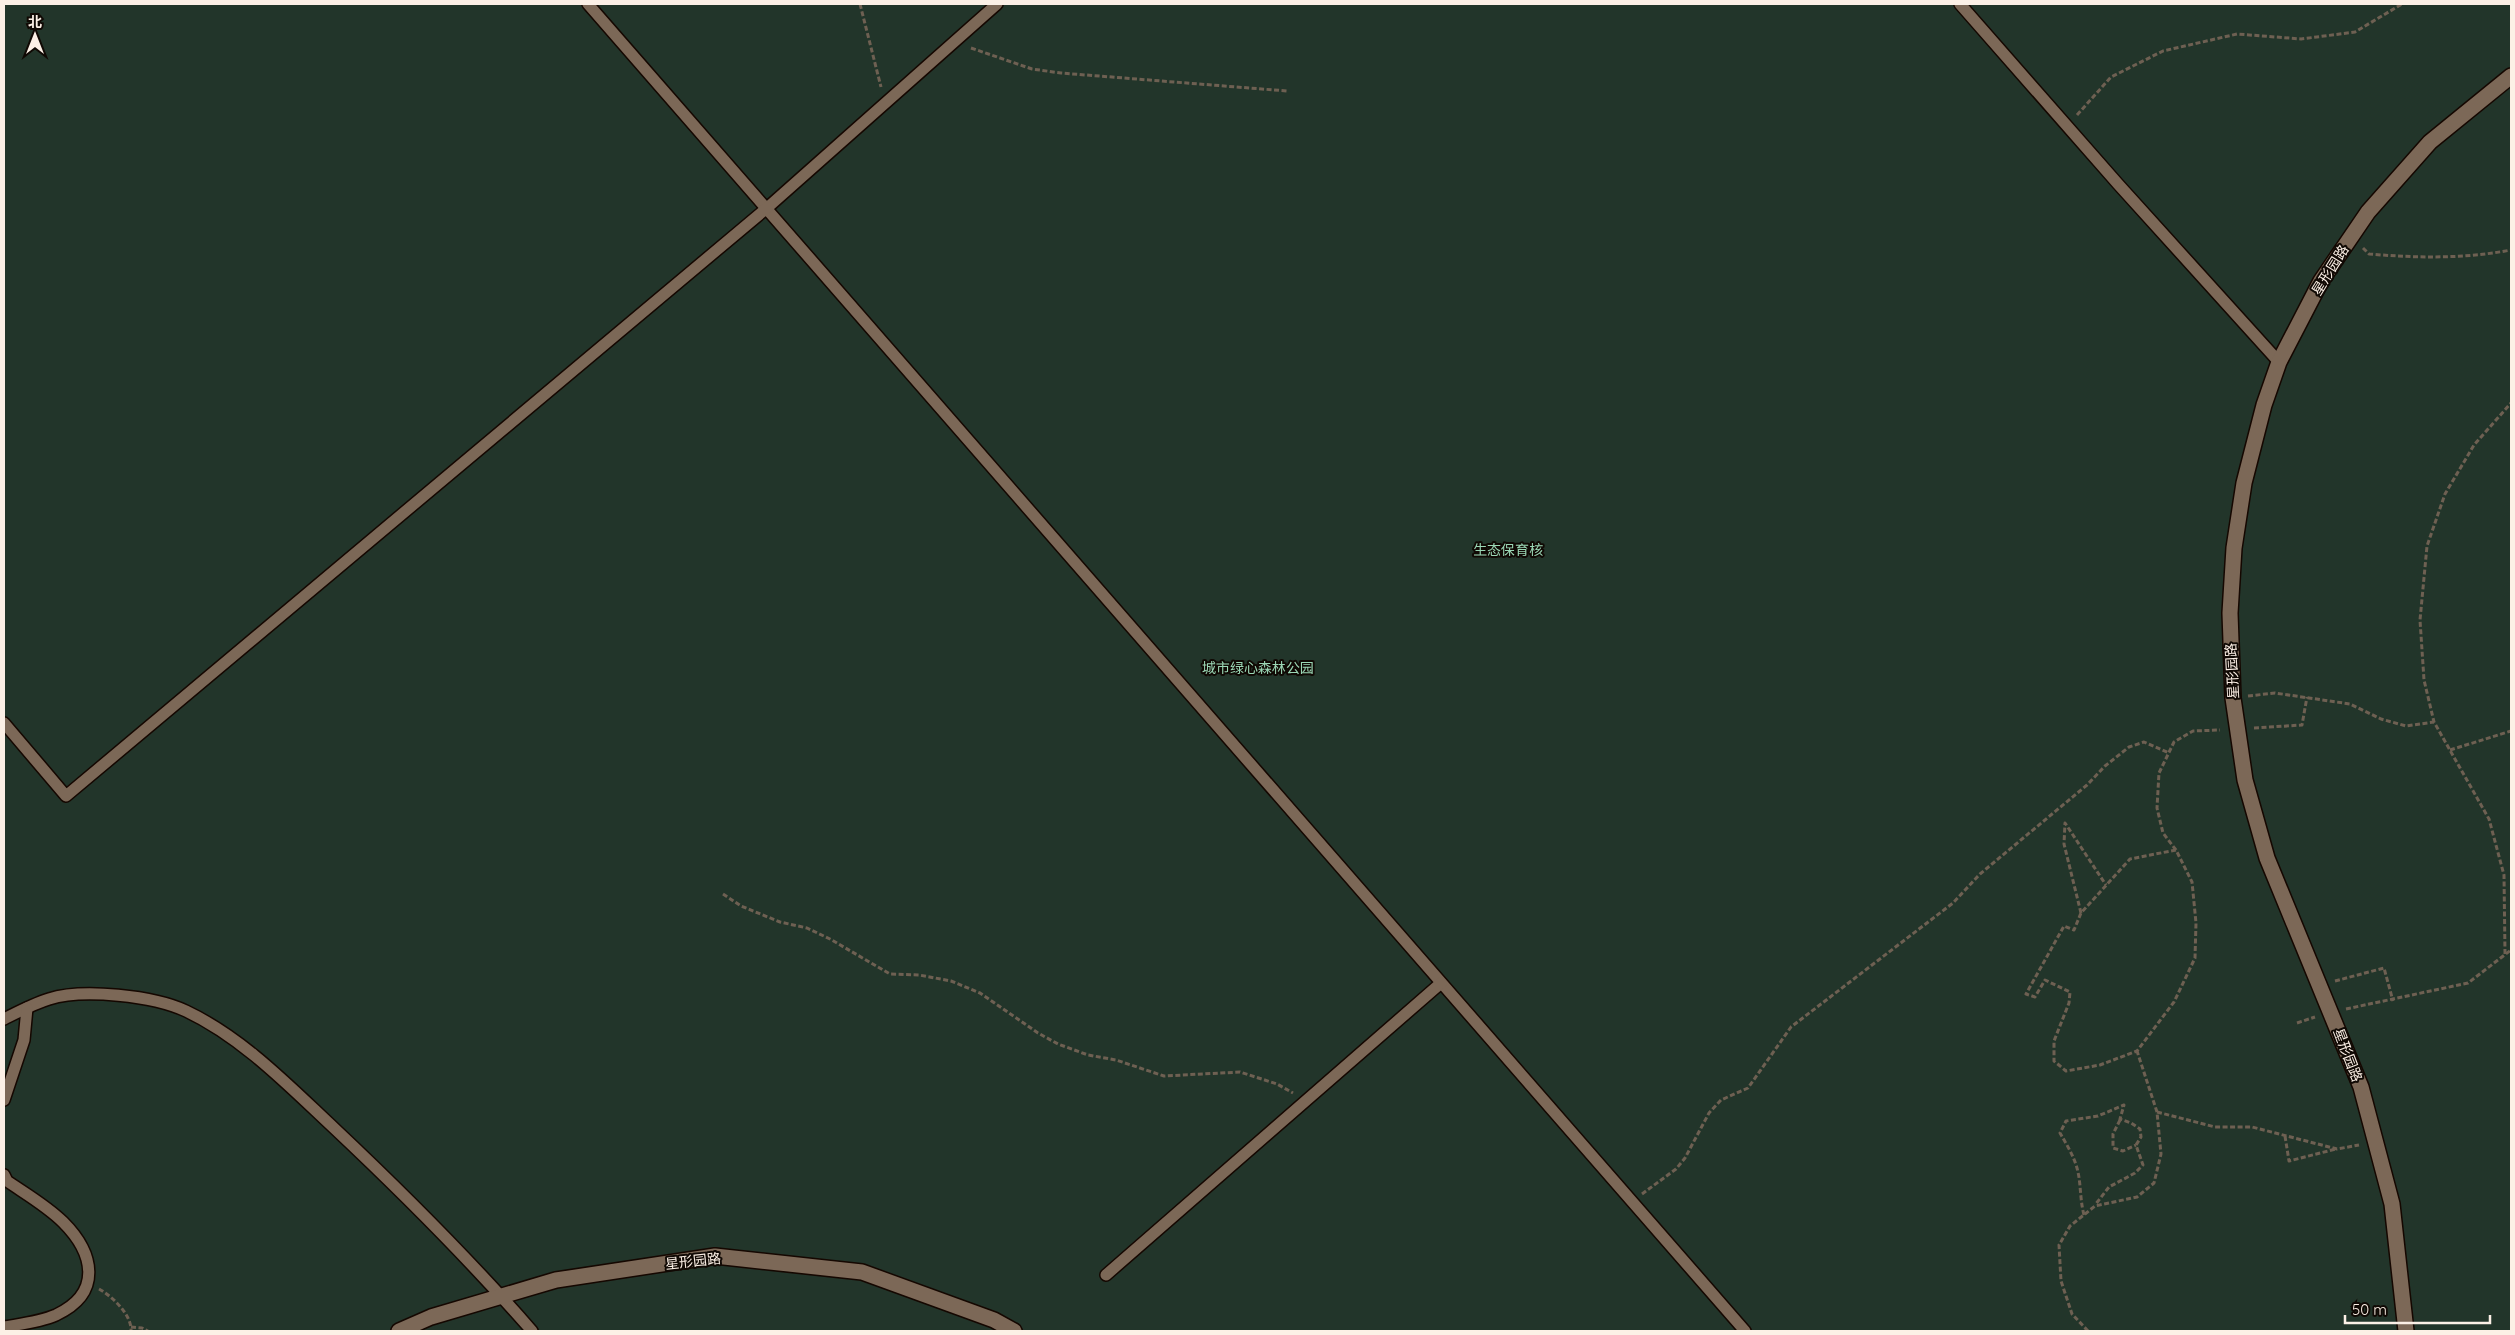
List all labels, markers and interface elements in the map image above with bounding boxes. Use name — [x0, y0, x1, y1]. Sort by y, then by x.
north arrow — [10, 10, 60, 60]
text: 北 — [28, 13, 42, 31]
street label: 星形园路 — [2308, 241, 2352, 299]
park label: 生态保育核 — [1473, 541, 1543, 559]
street label: 星形园路 — [2222, 643, 2242, 699]
park label: 城市绿心森林公园 — [1202, 659, 1314, 677]
street label: 星形园路 — [2330, 1026, 2366, 1084]
street label: 星形园路 — [664, 1249, 722, 1273]
scale bar — [2345, 1292, 2490, 1324]
text: 50 m — [2352, 1300, 2387, 1319]

